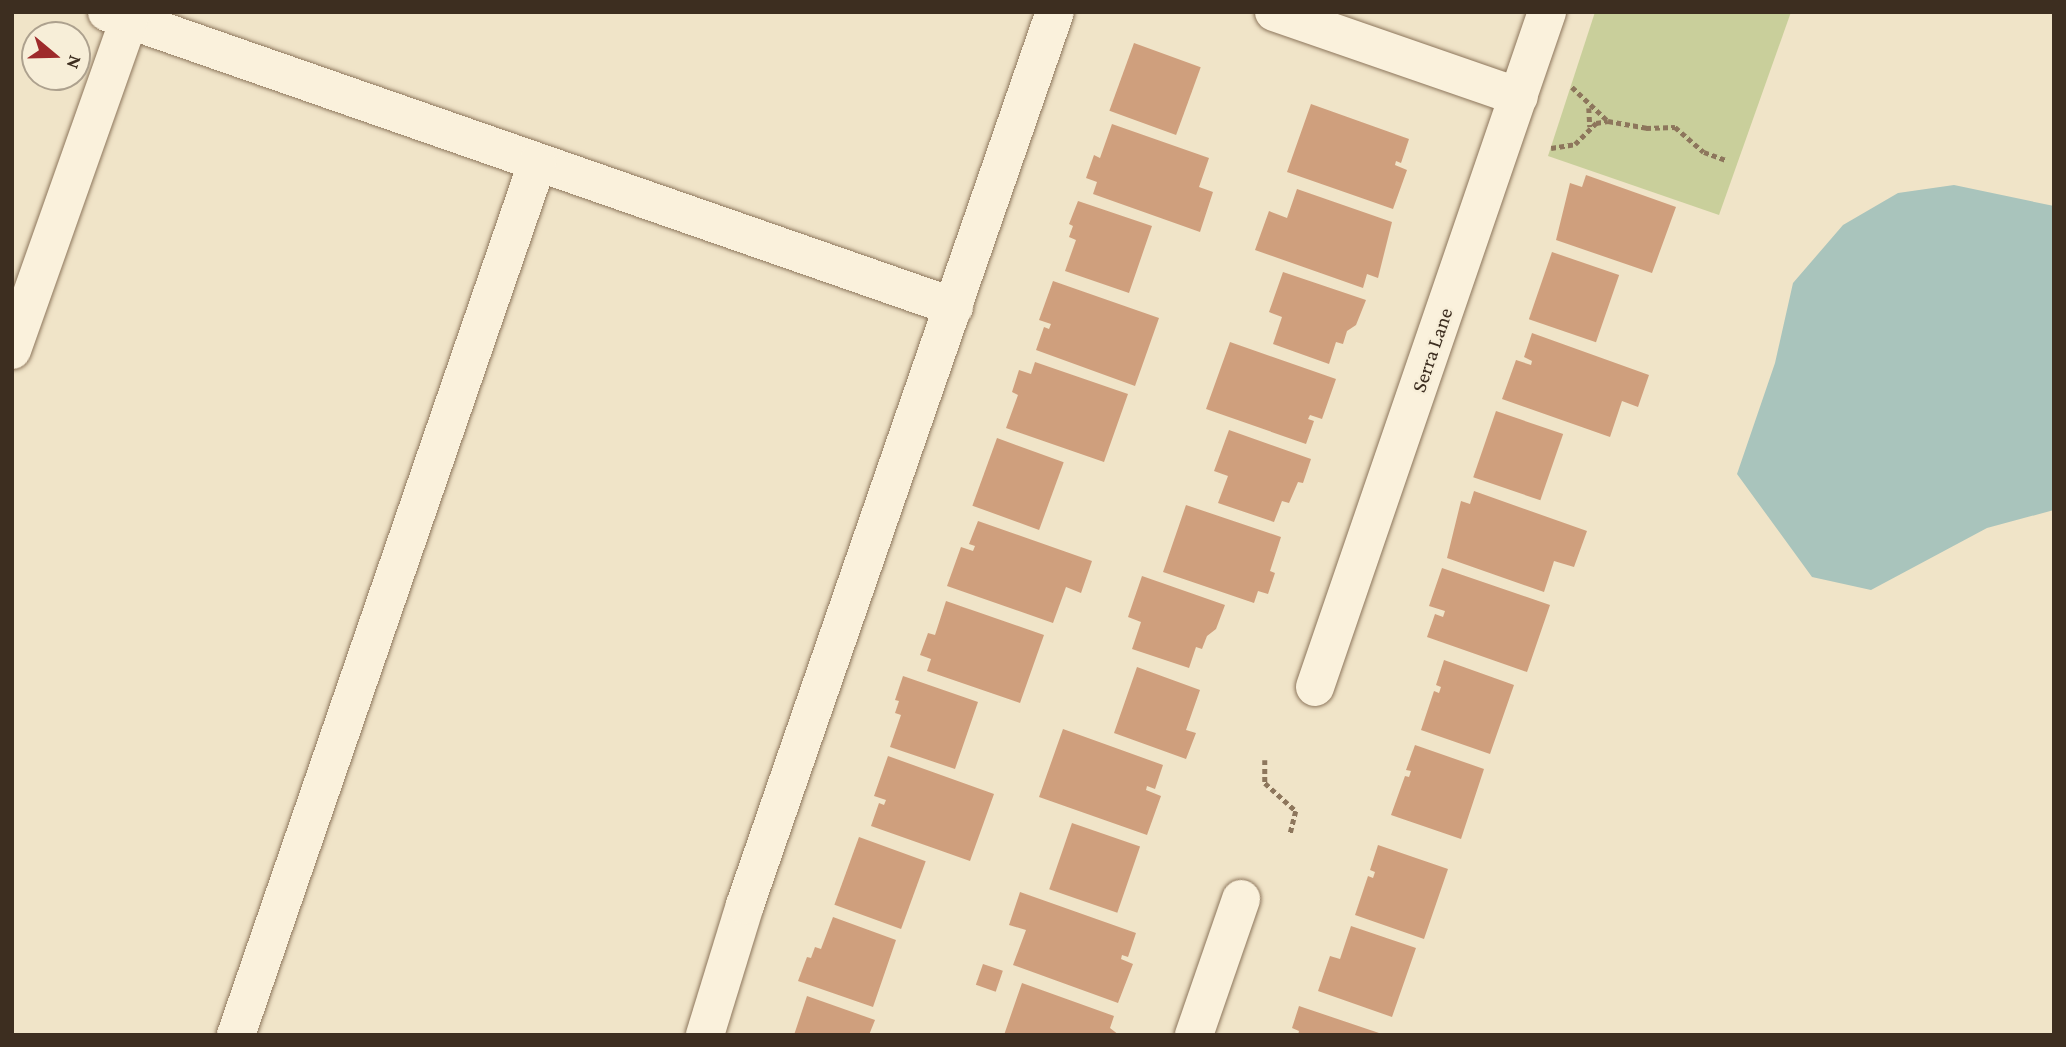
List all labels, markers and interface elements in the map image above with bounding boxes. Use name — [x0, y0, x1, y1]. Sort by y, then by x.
north arrow — [21, 21, 91, 91]
text: N — [62, 53, 86, 72]
street label: Serra Lane — [1406, 304, 1458, 396]

